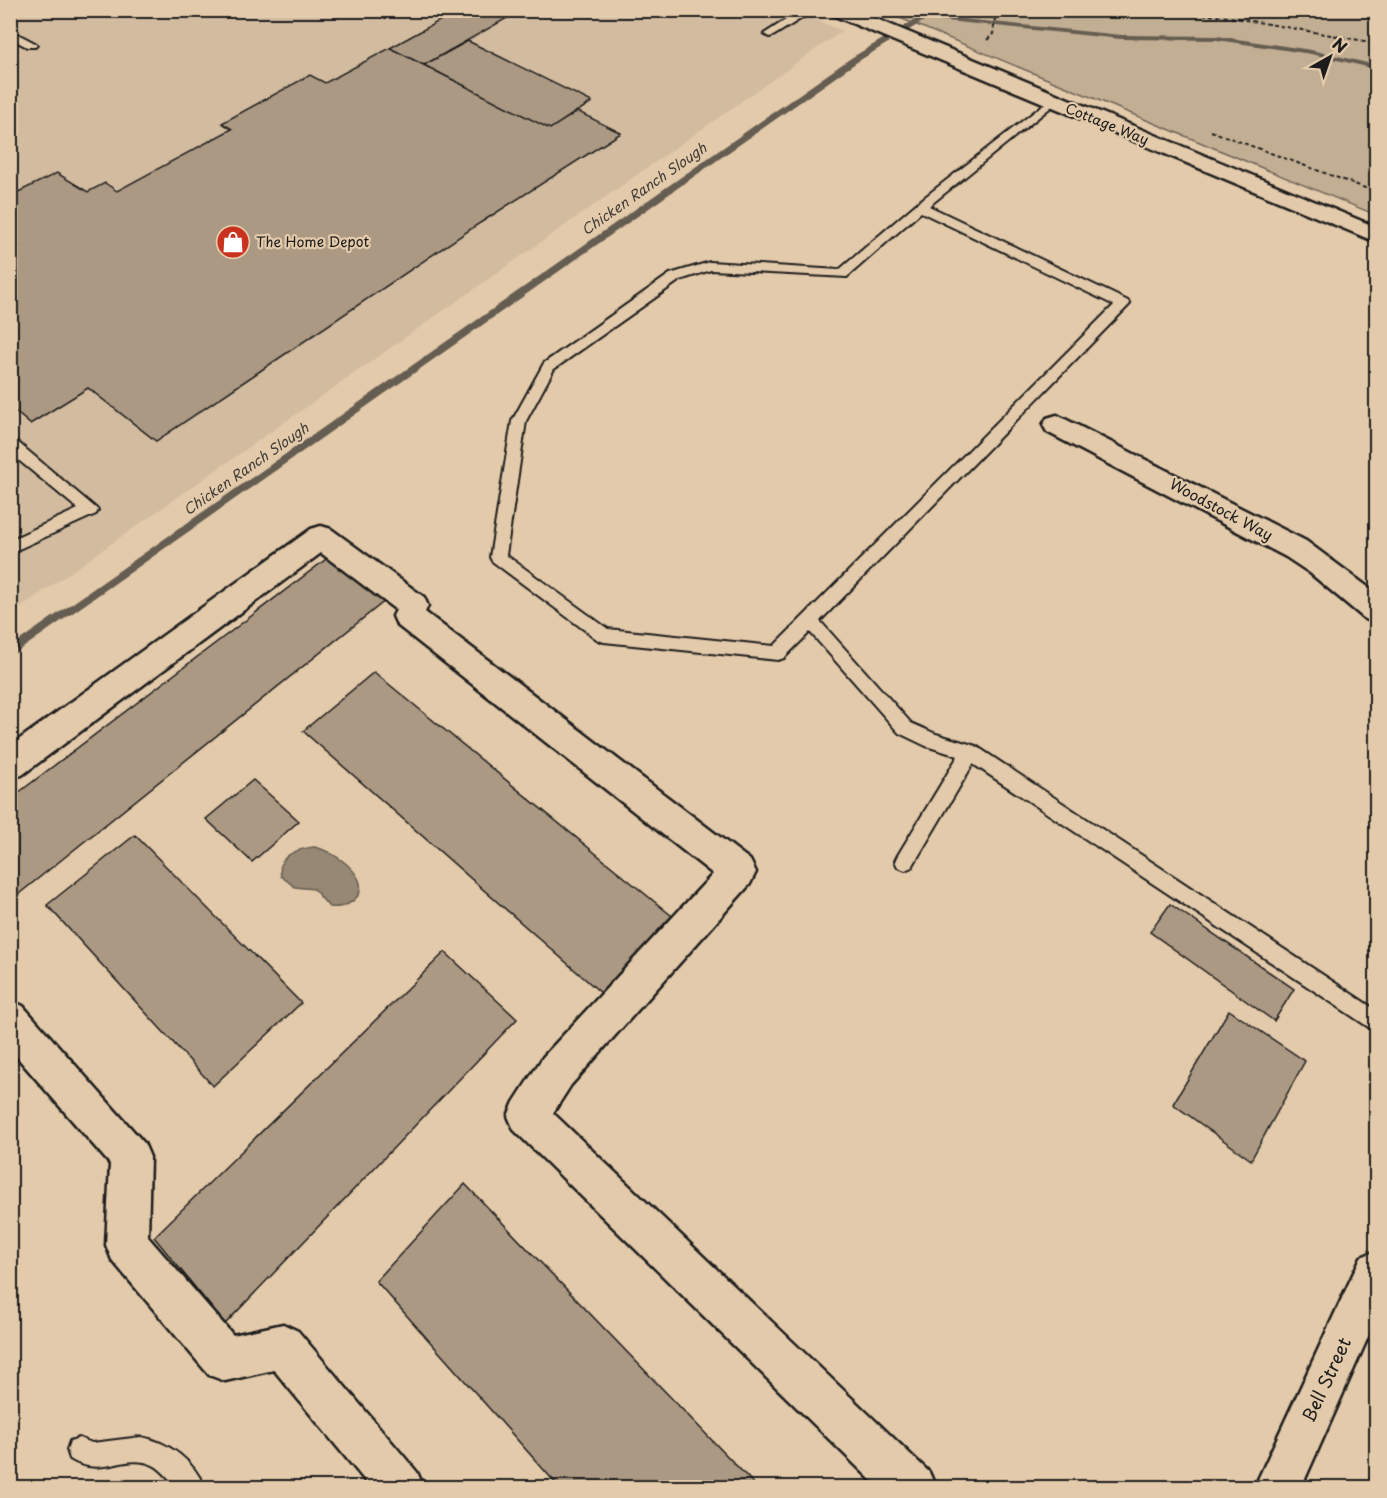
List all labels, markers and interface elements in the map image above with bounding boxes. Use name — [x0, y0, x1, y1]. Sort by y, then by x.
north arrow — [1300, 27, 1360, 87]
text: N — [1328, 31, 1353, 58]
street label: Cottage Way — [1062, 97, 1152, 150]
water label: Chicken Ranch Slough — [577, 137, 711, 240]
shop icon: The Home Depot — [215, 224, 251, 260]
place label: The Home Depot — [256, 231, 370, 252]
water label: Chicken Ranch Slough — [179, 417, 313, 520]
street label: Woodstock Way — [1166, 472, 1278, 546]
street label: Bell Street — [1294, 1332, 1357, 1426]

